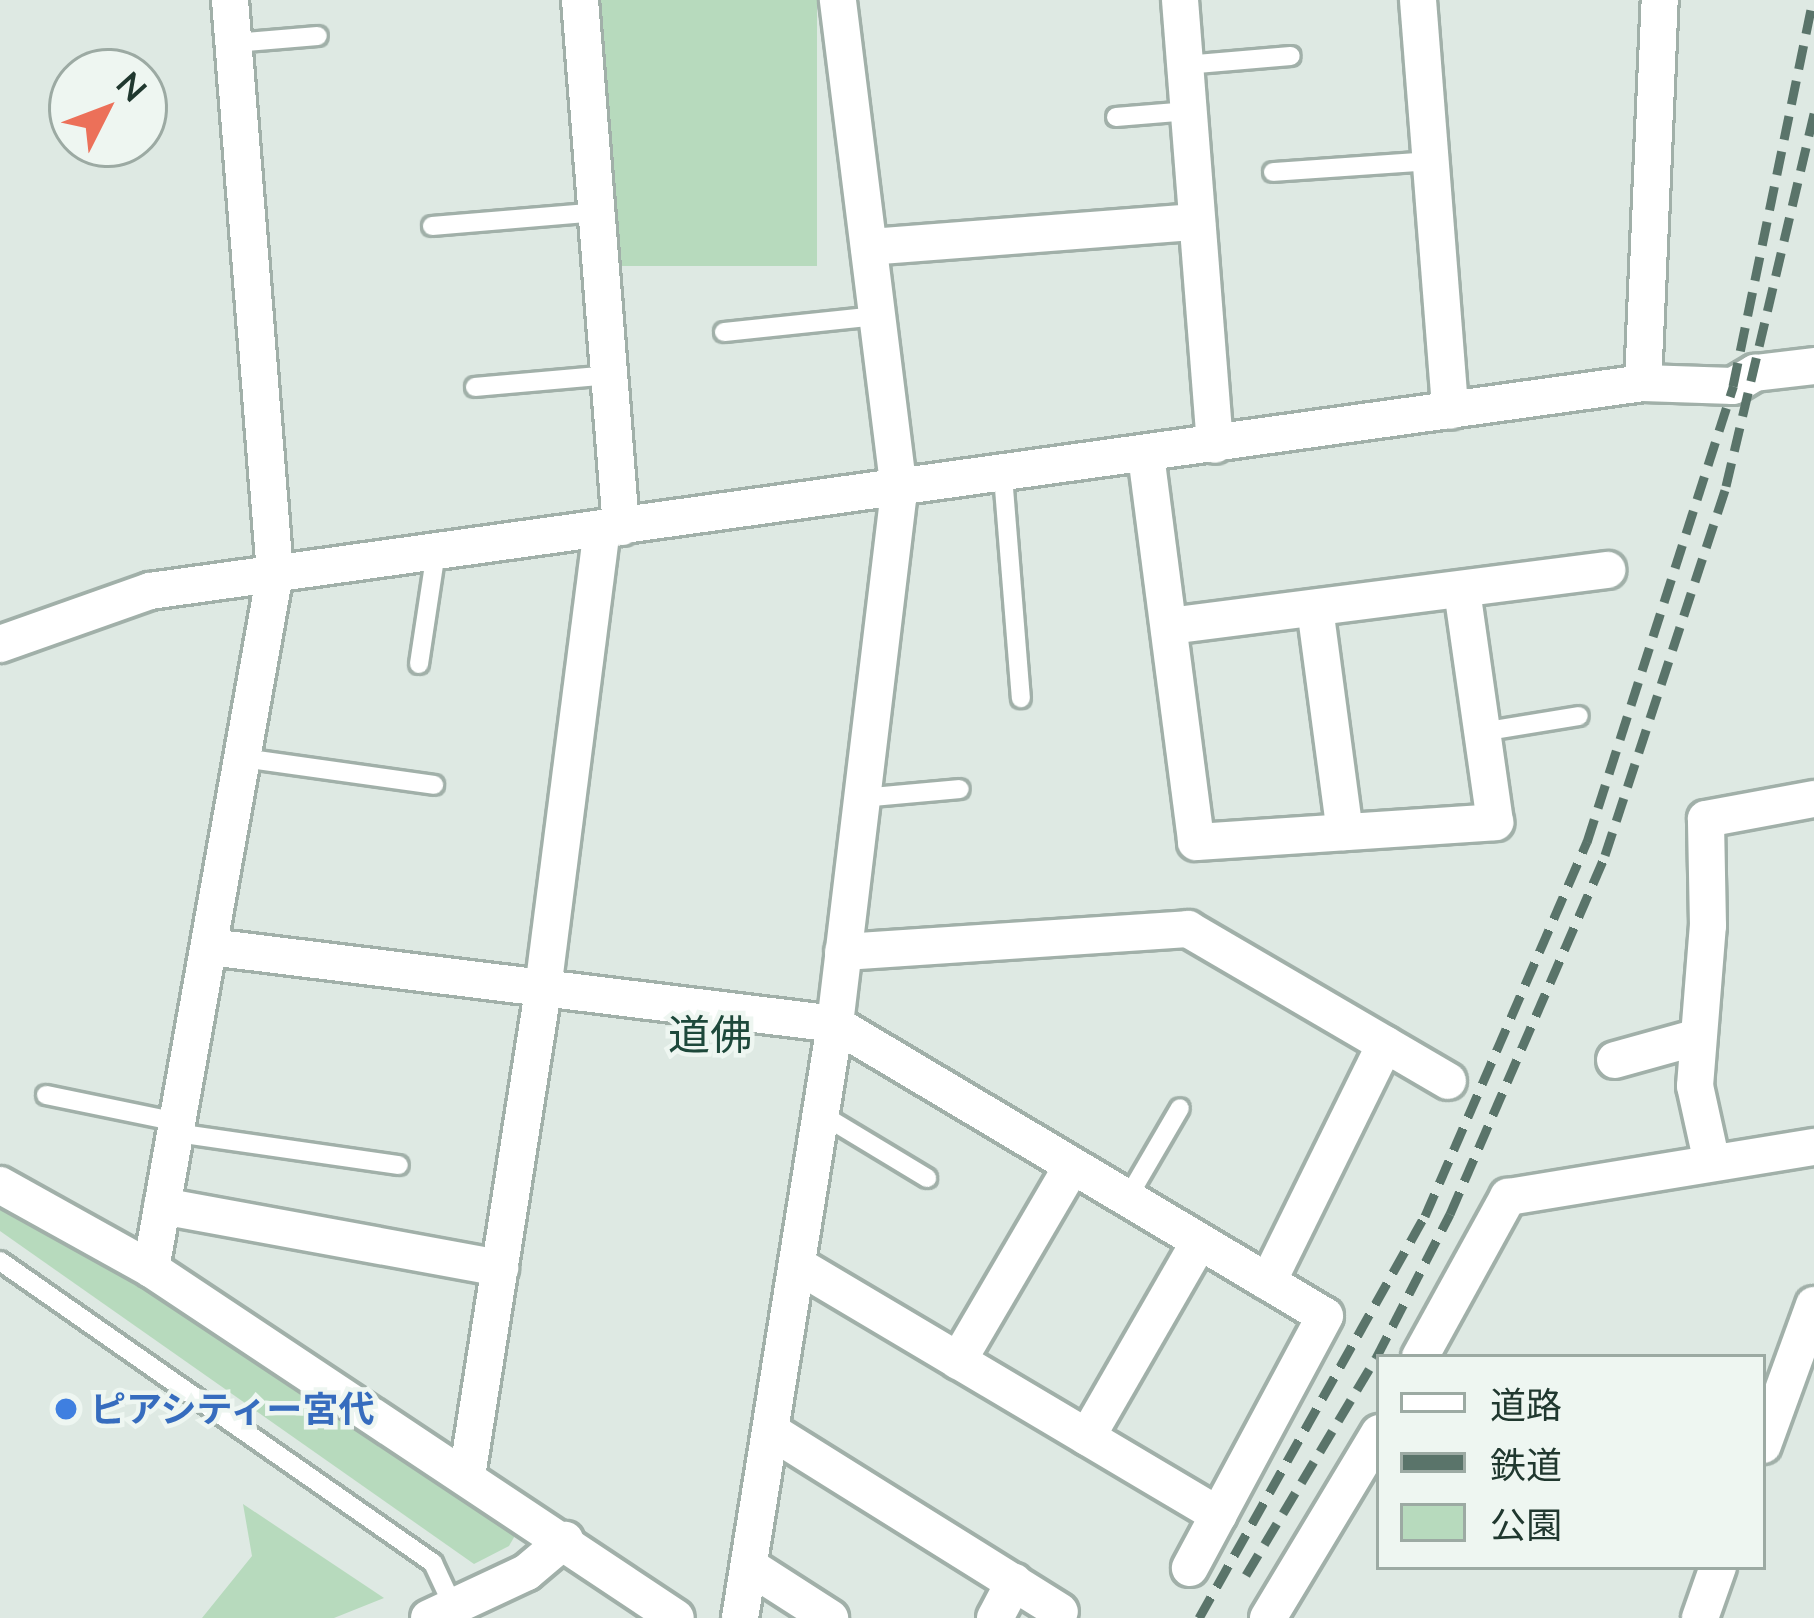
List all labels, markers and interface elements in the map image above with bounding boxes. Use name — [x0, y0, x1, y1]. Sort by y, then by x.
north arrow — [48, 48, 168, 168]
text: N — [109, 63, 156, 109]
district label: 道佛 — [668, 1009, 752, 1059]
legend — [1376, 1354, 1766, 1570]
text: 道路 — [1490, 1382, 1562, 1426]
place label: ピアシティー宮代 — [90, 1387, 378, 1431]
marker: ピアシティー宮代 — [53, 1396, 79, 1422]
text: 鉄道 — [1490, 1442, 1562, 1486]
text: 公園 — [1490, 1502, 1562, 1546]

